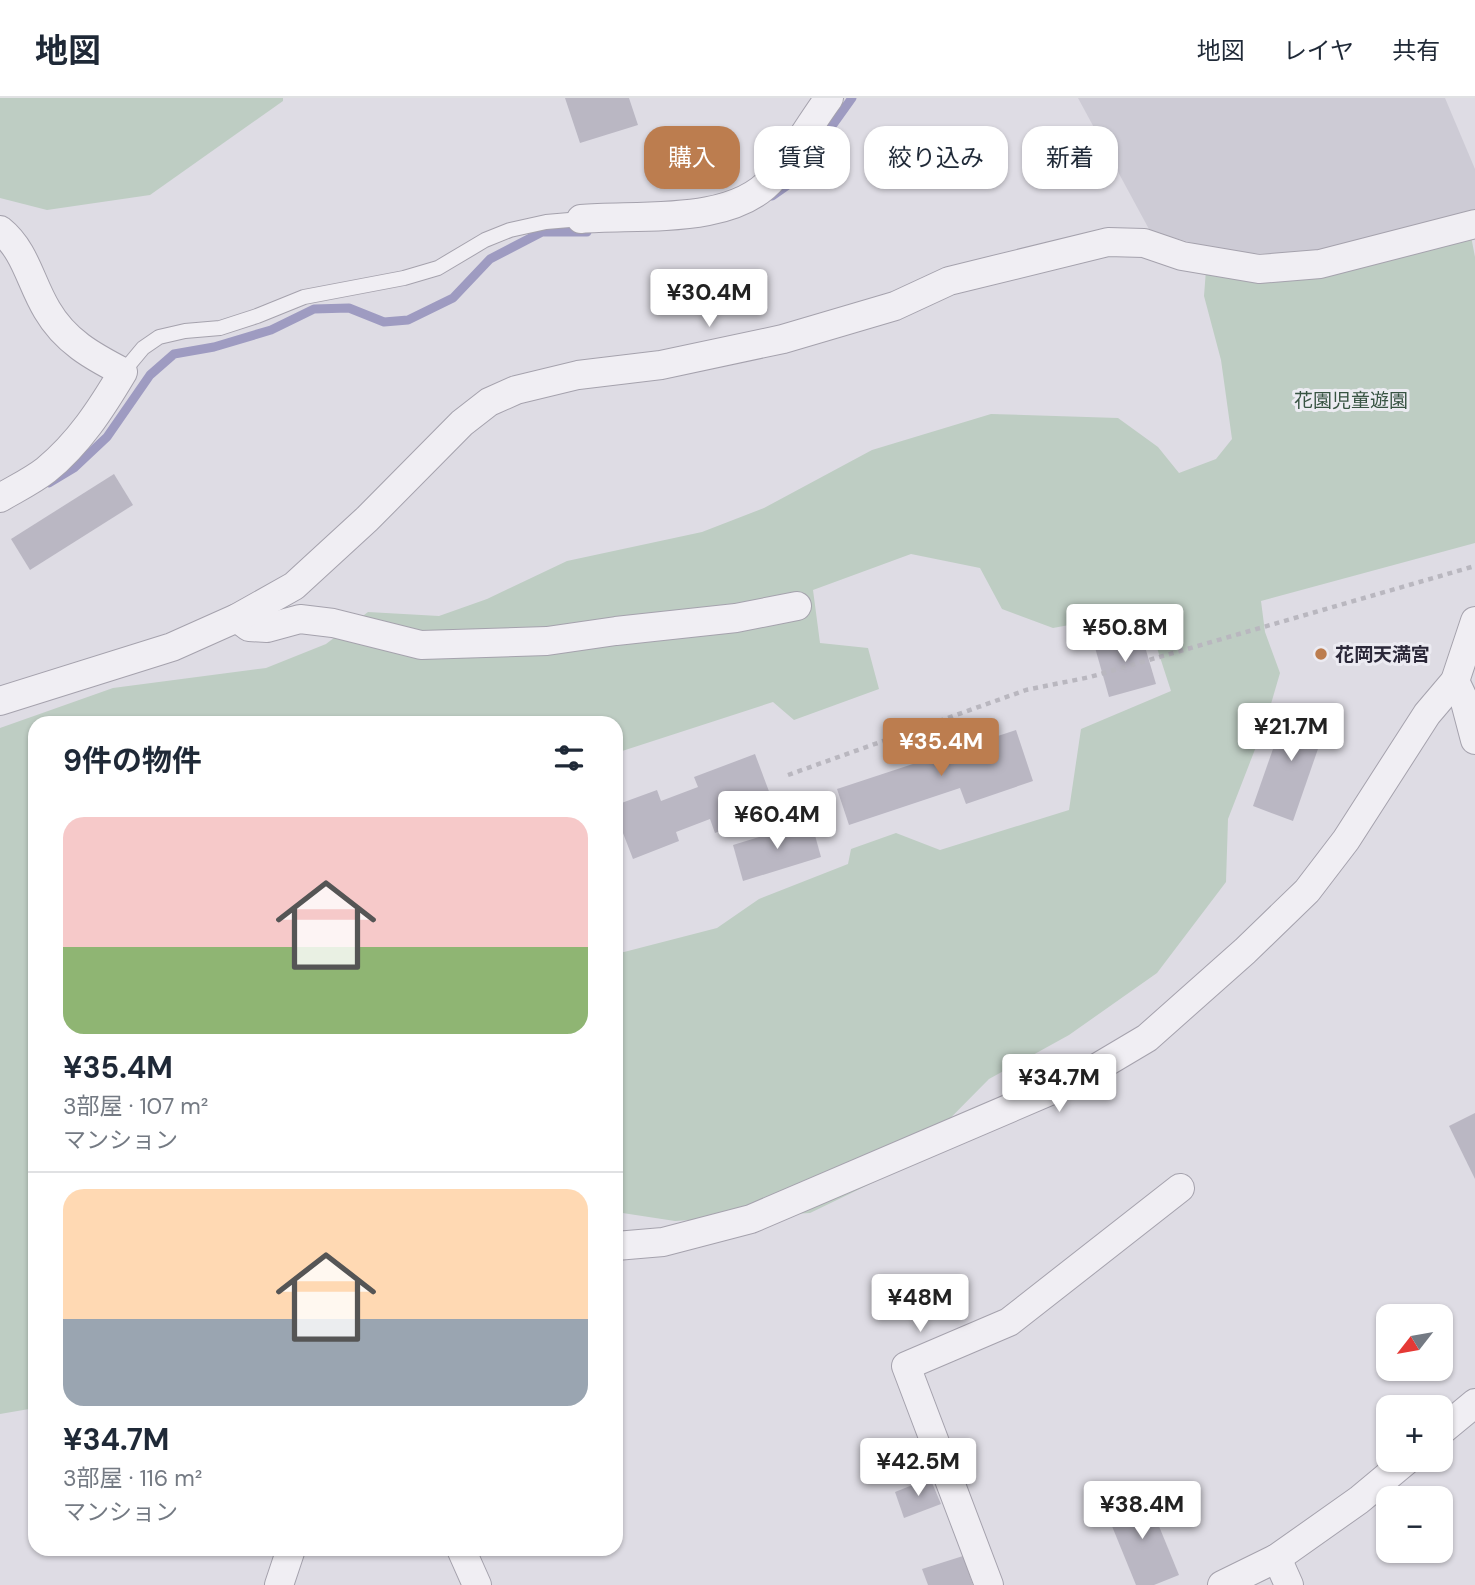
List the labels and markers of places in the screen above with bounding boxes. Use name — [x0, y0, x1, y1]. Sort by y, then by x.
pin: ¥30.4M — [652, 270, 766, 329]
pin: ¥50.8M — [1068, 604, 1182, 664]
place label: 花岡天満宮 — [1335, 642, 1430, 667]
marker: 花岡天満宮 — [1313, 646, 1329, 662]
pin: ¥21.7M — [1234, 704, 1348, 763]
pin: ¥35.4M — [884, 718, 998, 778]
pin: ¥60.4M — [720, 792, 834, 851]
pin: ¥34.7M — [1002, 1054, 1116, 1114]
pin: ¥48M — [879, 1274, 961, 1334]
pin: ¥42.5M — [861, 1438, 975, 1498]
pin: ¥38.4M — [1085, 1482, 1199, 1541]

